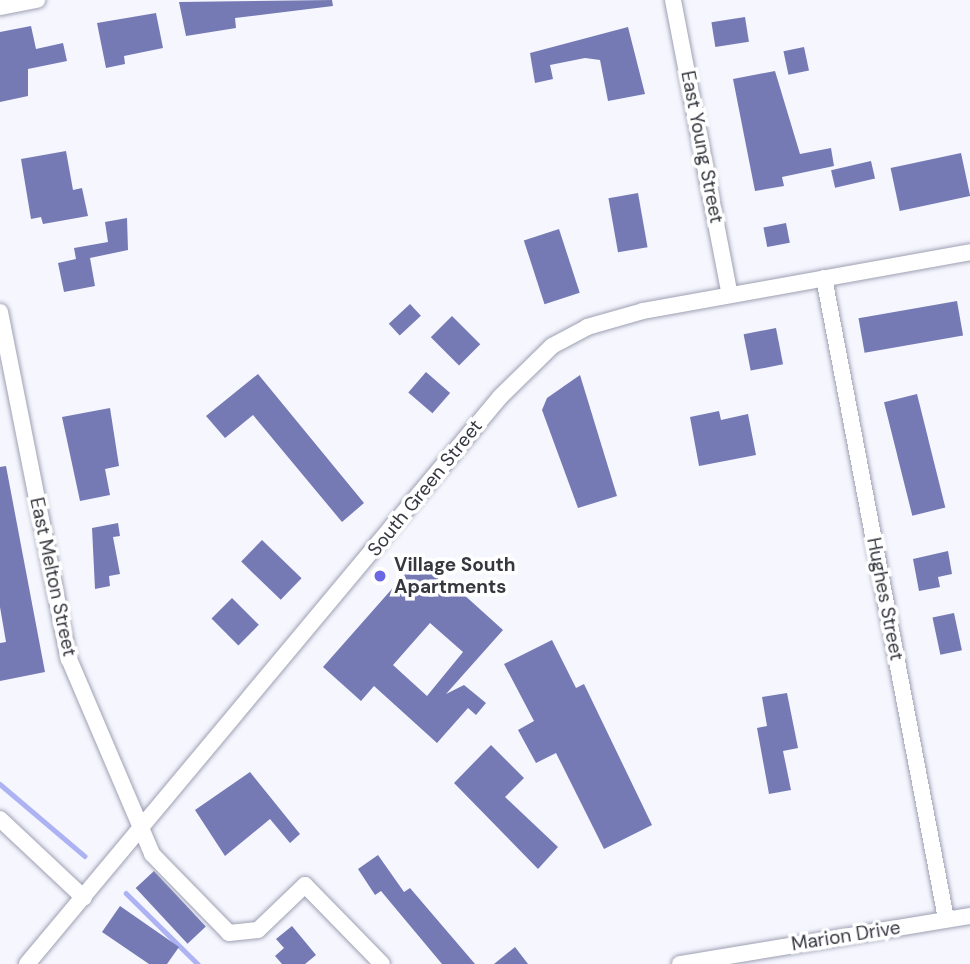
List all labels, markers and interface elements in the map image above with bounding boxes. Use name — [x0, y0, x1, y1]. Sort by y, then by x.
street label: East Young Street — [676, 69, 728, 225]
street label: South Green Street — [363, 415, 487, 561]
street label: East Melton Street — [25, 495, 81, 659]
street label: Hughes Street — [862, 536, 908, 662]
place label: Village South Apartments — [394, 554, 515, 598]
marker: Village South Apartments — [372, 568, 388, 584]
street label: Marion Drive — [790, 916, 902, 956]

